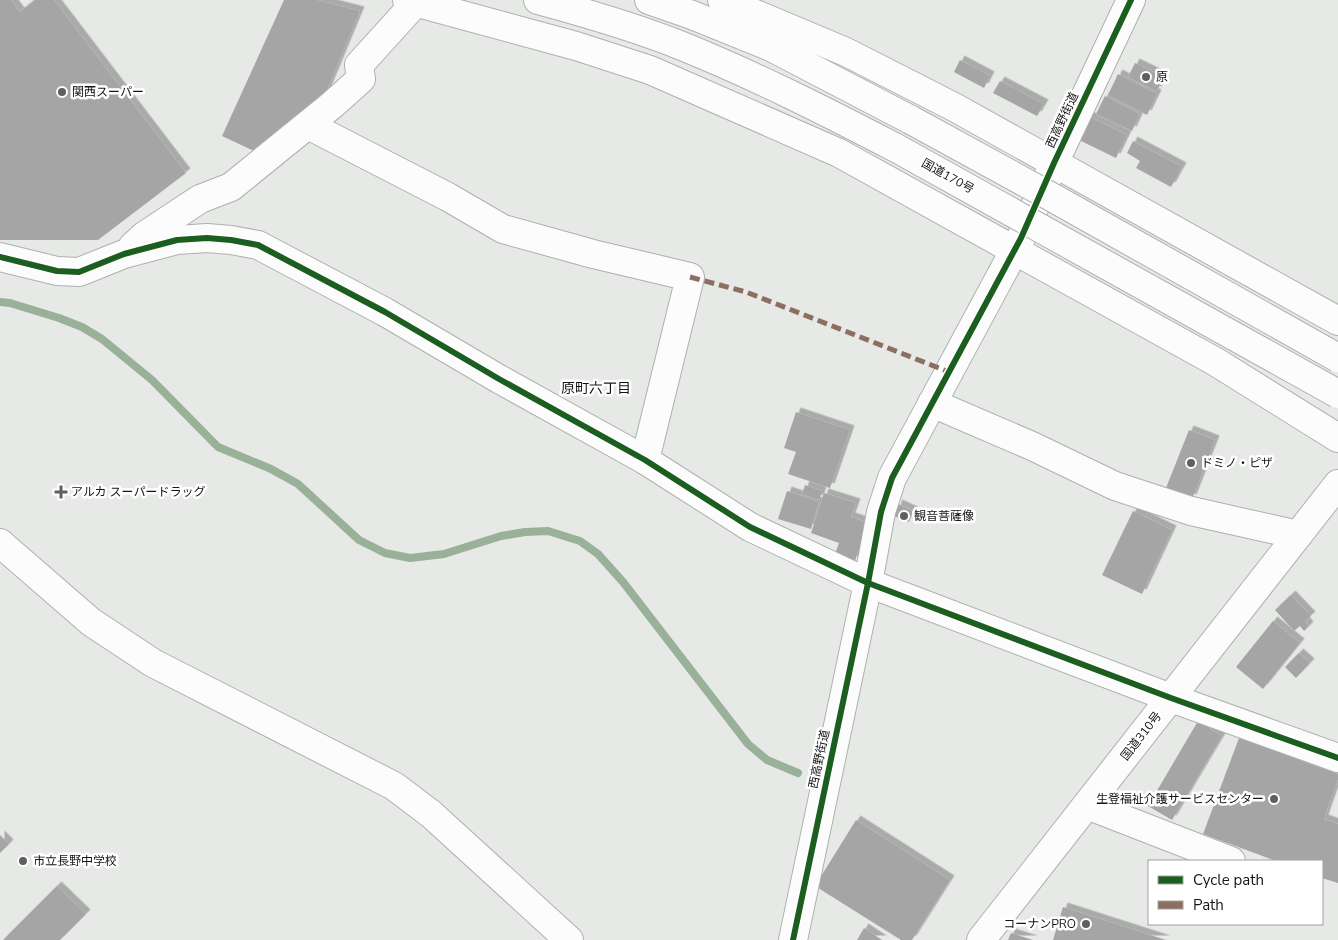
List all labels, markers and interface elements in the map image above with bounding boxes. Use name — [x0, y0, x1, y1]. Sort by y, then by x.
place label: 原 — [1156, 69, 1168, 85]
marker: 原 — [1140, 71, 1152, 83]
place label: 関西スーパー — [72, 84, 144, 100]
marker: 関西スーパー — [56, 86, 68, 98]
street label: 西高野街道 — [1042, 89, 1082, 151]
street label: 国道170号 — [919, 155, 977, 197]
district label: 原町六丁目 — [561, 379, 631, 398]
place label: ドミノ・ピザ — [1201, 455, 1273, 471]
marker: ドミノ・ピザ — [1185, 457, 1197, 469]
place label: アルカ スーパードラッグ — [71, 484, 206, 500]
marker: アルカ スーパードラッグ — [55, 486, 67, 498]
place label: 観音菩薩像 — [914, 508, 974, 524]
marker: 観音菩薩像 — [898, 510, 910, 522]
street label: 国道310号 — [1117, 708, 1165, 764]
street label: 西高野街道 — [805, 728, 833, 790]
place label: 生登福祉介護サービスセンター — [1096, 791, 1264, 807]
marker: 生登福祉介護サービスセンター — [1268, 793, 1280, 805]
place label: 市立長野中学校 — [33, 853, 117, 869]
marker: 市立長野中学校 — [17, 855, 29, 867]
legend — [1148, 860, 1323, 925]
text: Cycle path — [1193, 870, 1264, 890]
text: Path — [1193, 895, 1224, 915]
place label: コーナンPRO — [1003, 916, 1076, 932]
marker: コーナンPRO — [1080, 918, 1092, 930]

